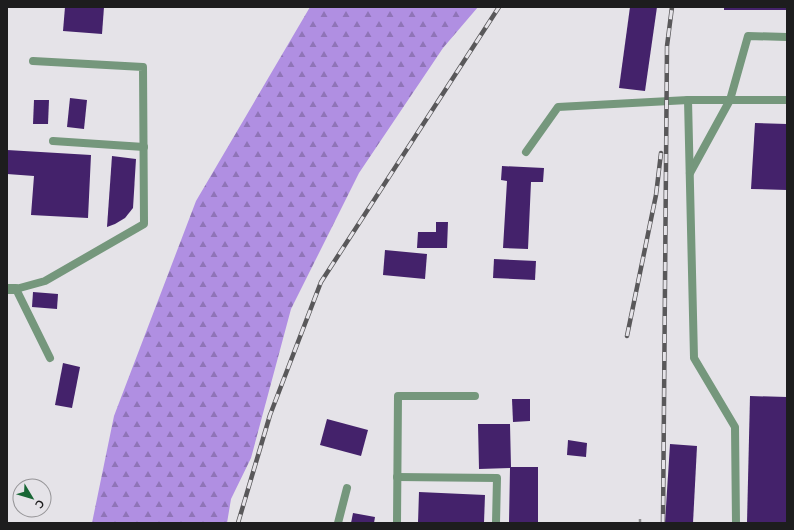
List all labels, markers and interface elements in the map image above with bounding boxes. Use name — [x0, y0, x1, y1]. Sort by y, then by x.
north arrow — [12, 478, 52, 518]
text: С — [31, 496, 48, 512]

